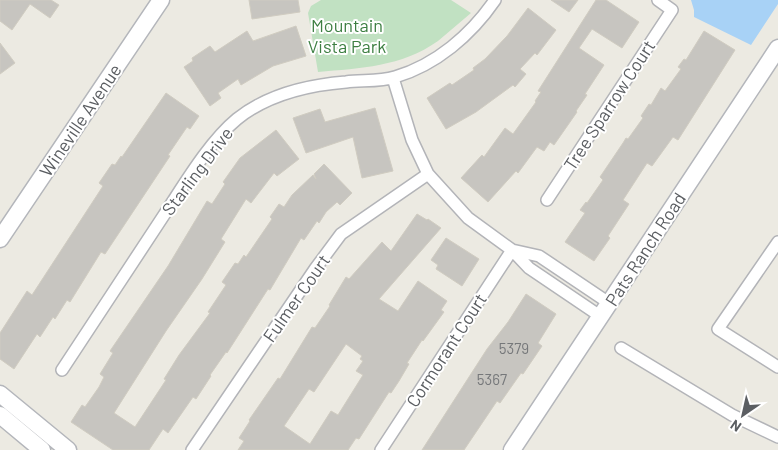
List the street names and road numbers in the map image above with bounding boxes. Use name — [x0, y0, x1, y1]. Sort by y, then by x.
street label: Tree Sparrow Court — [559, 36, 659, 174]
street label: Wineville Avenue — [34, 59, 126, 181]
street label: Starling Drive — [157, 123, 237, 219]
street label: Pats Ranch Road — [600, 188, 690, 310]
street label: Fulmer Court — [258, 250, 334, 346]
street label: Cormorant Court — [401, 289, 491, 411]

